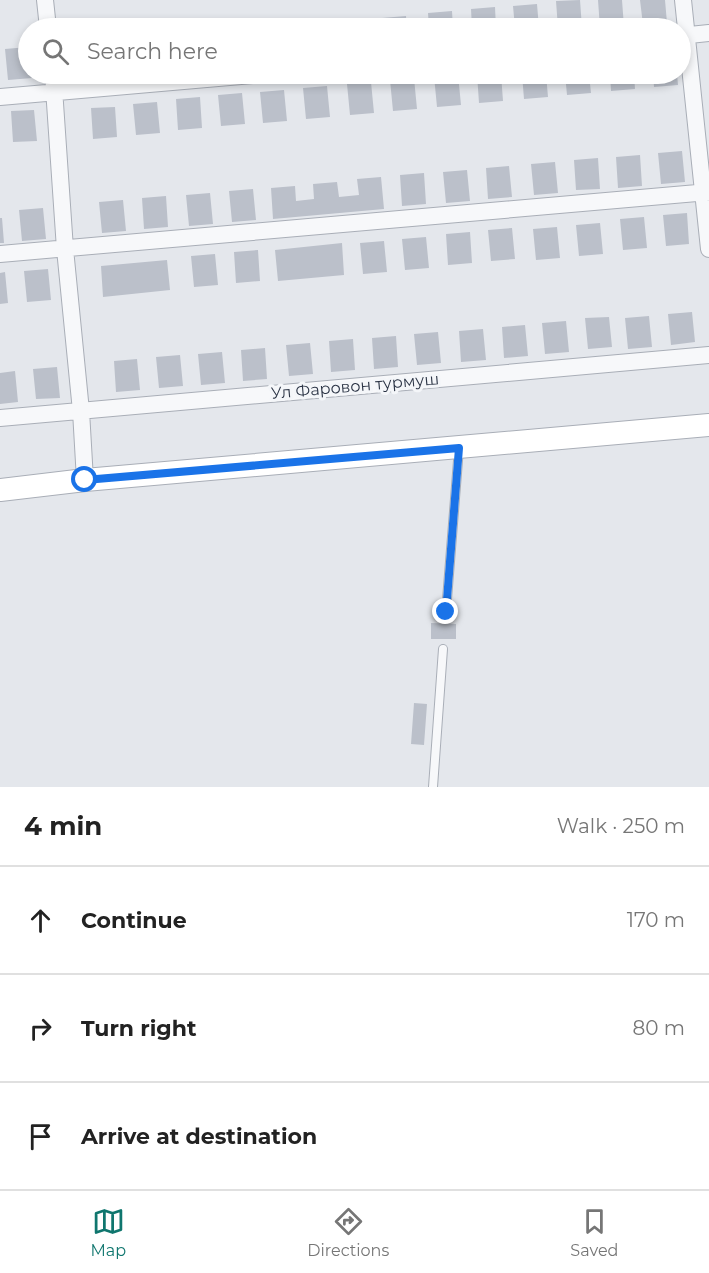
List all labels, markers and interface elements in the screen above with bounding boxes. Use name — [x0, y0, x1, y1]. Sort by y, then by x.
search box — [18, 18, 691, 84]
icon: search — [39, 35, 72, 68]
text: Search here — [87, 38, 218, 65]
street label: Ул Фаровон турмуш — [270, 369, 440, 403]
route start — [71, 466, 97, 492]
route end — [432, 598, 458, 624]
text: 4 min — [24, 810, 102, 842]
text: Walk · 250 m — [557, 814, 685, 838]
icon: ahead — [24, 904, 57, 937]
text: Continue — [81, 907, 187, 934]
text: 170 m — [627, 908, 685, 932]
icon: right — [24, 1012, 57, 1045]
text: Turn right — [81, 1015, 196, 1042]
text: 80 m — [633, 1016, 685, 1040]
icon: arrive — [24, 1120, 57, 1153]
text: Arrive at destination — [81, 1123, 317, 1150]
tab: Map — [91, 1205, 126, 1260]
tab: Directions — [307, 1205, 389, 1260]
tab: Saved — [570, 1205, 618, 1260]

